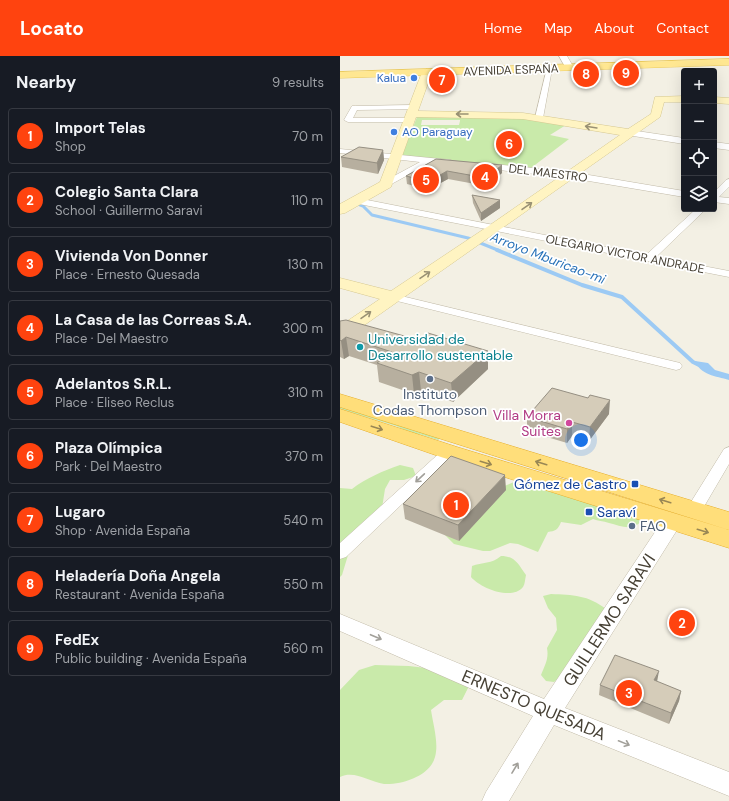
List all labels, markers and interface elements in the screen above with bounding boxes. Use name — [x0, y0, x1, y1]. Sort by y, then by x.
text: Locato — [20, 16, 84, 41]
text: Home — [484, 19, 522, 37]
text: Map — [544, 19, 572, 37]
text: About — [594, 19, 634, 37]
text: Contact — [656, 19, 709, 37]
pin: 9 — [613, 58, 639, 88]
pin: 8 — [573, 59, 599, 89]
street label: AVENIDA ESPAÑA — [463, 60, 559, 80]
pin: 7 — [429, 65, 455, 95]
map controls — [681, 68, 717, 212]
button: + — [681, 68, 717, 104]
place label: Kalua — [377, 70, 406, 86]
text: Nearby — [16, 71, 76, 93]
marker: Kalua — [409, 73, 419, 83]
text: 9 results — [272, 74, 324, 91]
button: − — [681, 104, 717, 140]
one-way arrow — [456, 111, 469, 118]
text: Import Telas — [55, 118, 146, 138]
one-way arrow — [585, 123, 598, 131]
place label: AO Paraguay — [402, 124, 473, 140]
marker: AO Paraguay — [389, 127, 399, 137]
text: 1 — [28, 128, 32, 145]
text: 70 m — [292, 128, 323, 145]
pin: 6 — [496, 129, 522, 159]
text: Shop — [55, 138, 86, 155]
button: locate — [681, 140, 717, 176]
street label: DEL MAESTRO — [508, 160, 588, 186]
pin: 4 — [472, 162, 498, 192]
pin: 5 — [413, 165, 439, 195]
button: layers — [681, 176, 717, 212]
text: Colegio Santa Clara — [55, 182, 199, 202]
text: 2 — [26, 192, 34, 209]
text: 110 m — [291, 192, 323, 209]
text: School · Guillermo Saravi — [55, 202, 203, 219]
one-way arrow — [521, 202, 532, 210]
water label: Arroyo Mburicao-mi — [487, 228, 609, 288]
street label: OLEGARIO VICTOR ANDRADE — [544, 231, 706, 277]
text: Vivienda Von Donner — [55, 246, 208, 266]
text: 3 — [26, 256, 34, 273]
text: 130 m — [287, 256, 323, 273]
text: Place · Ernesto Quesada — [55, 266, 200, 283]
one-way arrow — [419, 271, 430, 279]
text: La Casa de las Correas S.A. — [55, 310, 251, 330]
one-way arrow — [361, 311, 372, 319]
text: 4 — [26, 320, 34, 337]
text: 300 m — [282, 320, 323, 337]
text: Place · Del Maestro — [55, 330, 169, 347]
place label: Universidad de Desarrollo sustentable — [368, 330, 513, 364]
marker: Universidad de Desarrollo sustentable — [355, 342, 365, 352]
text: Adelantos S.R.L. — [55, 374, 171, 394]
marker: Instituto Codas Thompson — [425, 374, 435, 384]
text: 5 — [26, 384, 34, 401]
text: 310 m — [288, 384, 323, 401]
place label: Instituto Codas Thompson — [373, 385, 487, 419]
text: Place · Eliseo Reclus — [55, 394, 174, 411]
place label: Villa Morra Suites — [493, 406, 561, 440]
marker: Villa Morra Suites — [564, 418, 574, 428]
one-way arrow — [370, 425, 383, 432]
your location — [571, 430, 591, 450]
text: Plaza Olímpica — [55, 438, 162, 458]
text: 6 — [26, 448, 34, 465]
text: 370 m — [285, 448, 323, 465]
text: Park · Del Maestro — [55, 458, 162, 475]
one-way arrow — [535, 458, 547, 466]
one-way arrow — [479, 460, 491, 468]
one-way arrow — [415, 474, 425, 483]
place label: Gómez de Castro — [514, 475, 627, 493]
marker: Gómez de Castro — [630, 479, 640, 489]
pin: 1 — [443, 490, 469, 520]
one-way arrow — [659, 497, 672, 504]
text: Lugaro — [55, 502, 106, 522]
place label: Saraví — [597, 503, 637, 521]
marker: Saraví — [584, 507, 594, 517]
text: 7 — [27, 512, 33, 529]
text: 540 m — [283, 512, 323, 529]
place label: FAO — [640, 517, 666, 535]
marker: FAO — [627, 521, 637, 531]
text: Shop · Avenida España — [55, 522, 190, 539]
one-way arrow — [697, 528, 710, 535]
street label: GUILLERMO SARAVI — [558, 549, 660, 691]
text: Heladería Doña Angela — [55, 566, 221, 586]
text: 8 — [26, 576, 34, 593]
text: 550 m — [283, 576, 323, 593]
text: Restaurant · Avenida España — [55, 586, 224, 603]
pin: 2 — [669, 608, 695, 638]
text: FedEx — [55, 630, 99, 650]
one-way arrow — [369, 634, 381, 641]
text: 9 — [26, 640, 34, 657]
text: 560 m — [283, 640, 323, 657]
text: Public building · Avenida España — [55, 650, 247, 667]
street label: ERNESTO QUESADA — [459, 665, 609, 745]
pin: 3 — [616, 678, 642, 708]
one-way arrow — [618, 739, 630, 747]
one-way arrow — [512, 762, 520, 774]

